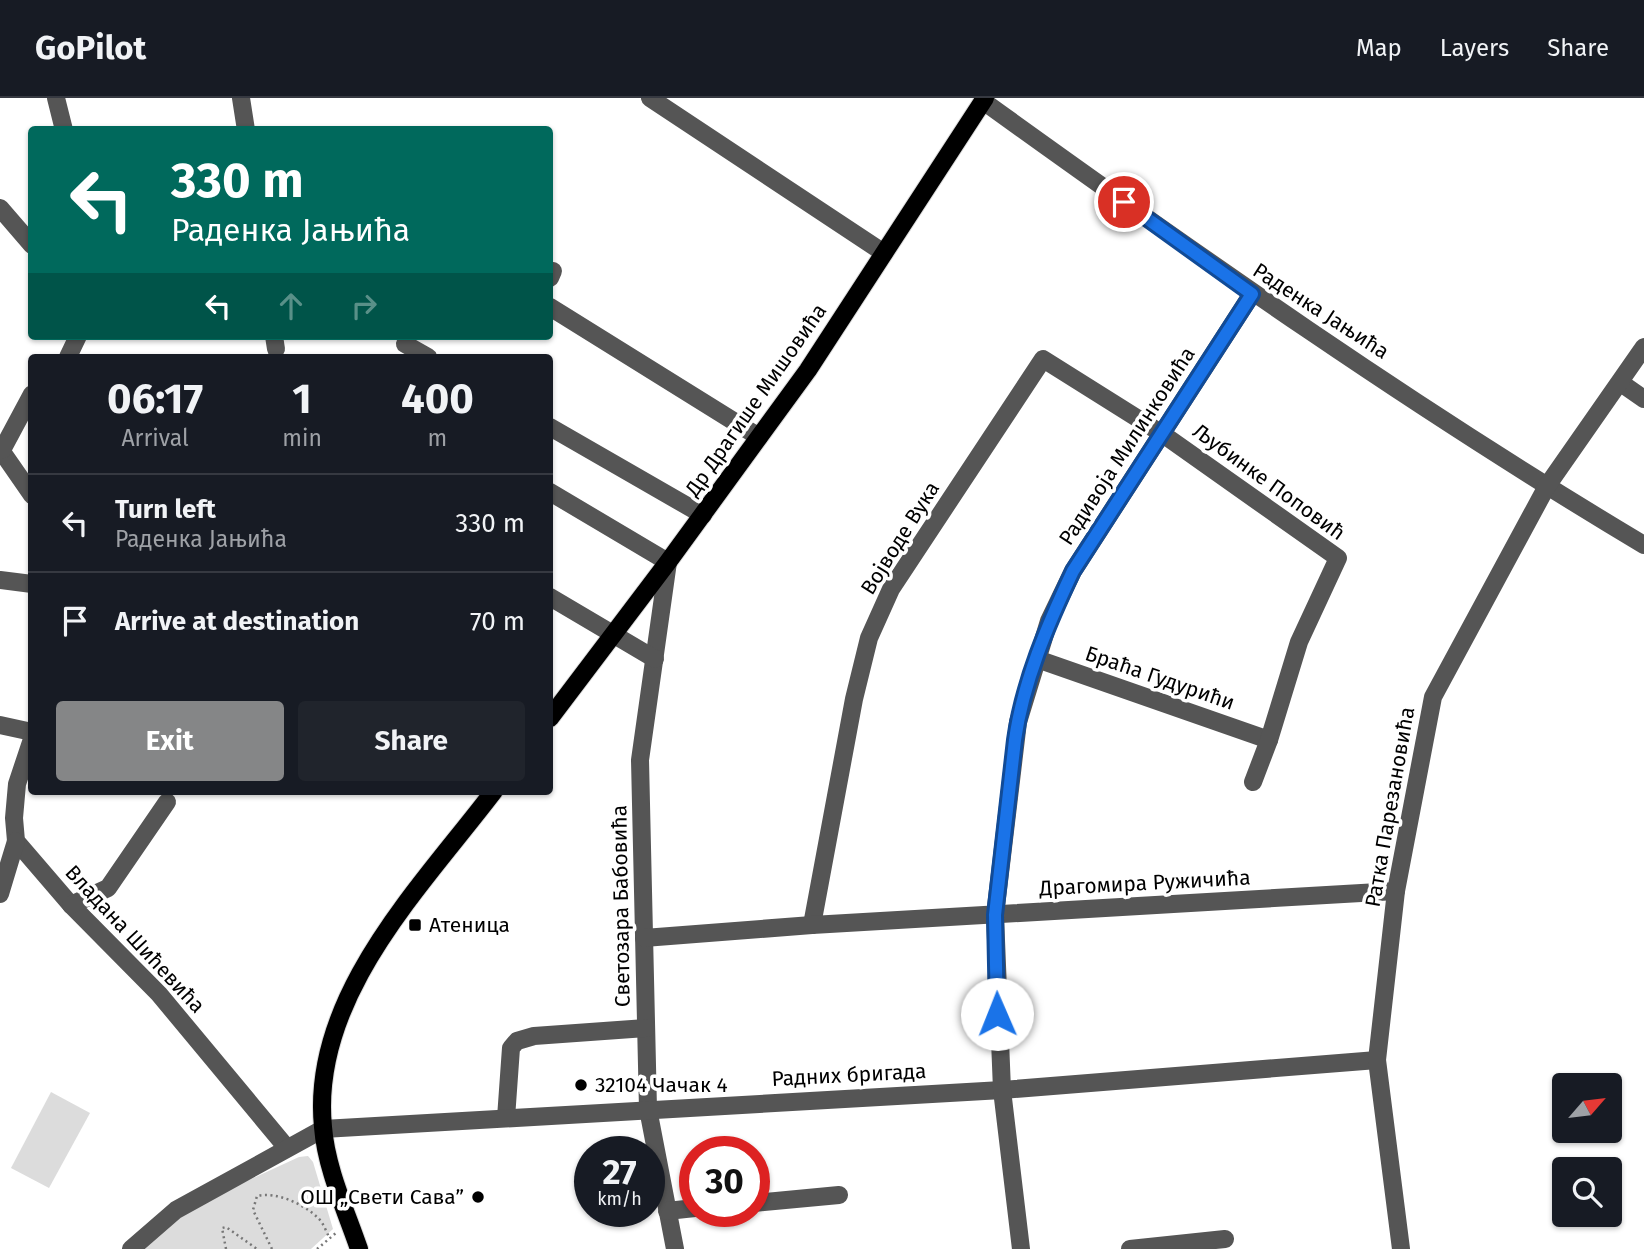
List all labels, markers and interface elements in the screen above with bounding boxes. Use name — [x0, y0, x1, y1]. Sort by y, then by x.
text: GoPilot — [35, 28, 146, 68]
text: Map — [1356, 34, 1402, 62]
text: Layers — [1440, 34, 1509, 62]
text: Share — [1547, 34, 1609, 62]
text: 330 m — [171, 151, 304, 210]
icon: left — [56, 154, 147, 245]
pin — [1094, 172, 1154, 232]
icon: arrive — [1105, 183, 1143, 221]
text: Раденка Јањића — [171, 211, 410, 249]
street label: Раденка Јањића — [1248, 257, 1394, 365]
icon: left — [199, 287, 237, 325]
icon: ahead — [272, 287, 310, 325]
icon: right — [345, 287, 383, 325]
street label: Др Драгише Мишовића — [679, 299, 832, 502]
street label: Радивоја Милинковића — [1053, 342, 1201, 550]
text: 06:17 — [107, 374, 203, 424]
text: 1 — [292, 374, 312, 424]
text: 400 — [401, 374, 474, 424]
street label: Љубинке Поповић — [1188, 418, 1350, 546]
text: Arrival — [121, 424, 189, 452]
text: min — [282, 424, 322, 452]
text: m — [428, 424, 447, 452]
street label: Војводе Вука — [855, 477, 945, 599]
text: Turn left — [115, 494, 216, 525]
icon: left — [56, 504, 94, 542]
text: 330 m — [455, 508, 525, 539]
text: Раденка Јањића — [115, 525, 287, 553]
icon: arrive — [56, 602, 94, 640]
text: Arrive at destination — [115, 606, 359, 637]
text: 70 m — [470, 606, 525, 637]
street label: Браћа Гудурићи — [1082, 640, 1238, 716]
button: Exit — [56, 701, 284, 781]
button: Share — [298, 701, 525, 781]
street label: Ратка Парезановића — [1360, 705, 1420, 909]
street label: Светозара Бабовића — [606, 805, 636, 1007]
street label: Владана Шићевића — [60, 860, 210, 1018]
street label: Драгомира Ружичића — [1038, 864, 1251, 902]
place label: Атеница — [429, 912, 510, 938]
marker: Атеница — [407, 917, 423, 933]
position arrow — [960, 977, 1034, 1051]
street label: Радних бригада — [771, 1058, 927, 1092]
place label: 32104 Чачак 4 — [595, 1072, 728, 1098]
north arrow — [1552, 1073, 1622, 1143]
map controls — [1552, 1073, 1622, 1227]
marker: 32104 Чачак 4 — [573, 1077, 589, 1093]
speed limit sign: 30 — [679, 1136, 770, 1227]
text: 27 — [602, 1151, 637, 1193]
button: search — [1552, 1157, 1622, 1227]
place label: ОШ „Свети Сава” — [300, 1184, 464, 1210]
text: km/h — [597, 1188, 642, 1210]
marker: ОШ „Свети Сава” — [470, 1189, 486, 1205]

